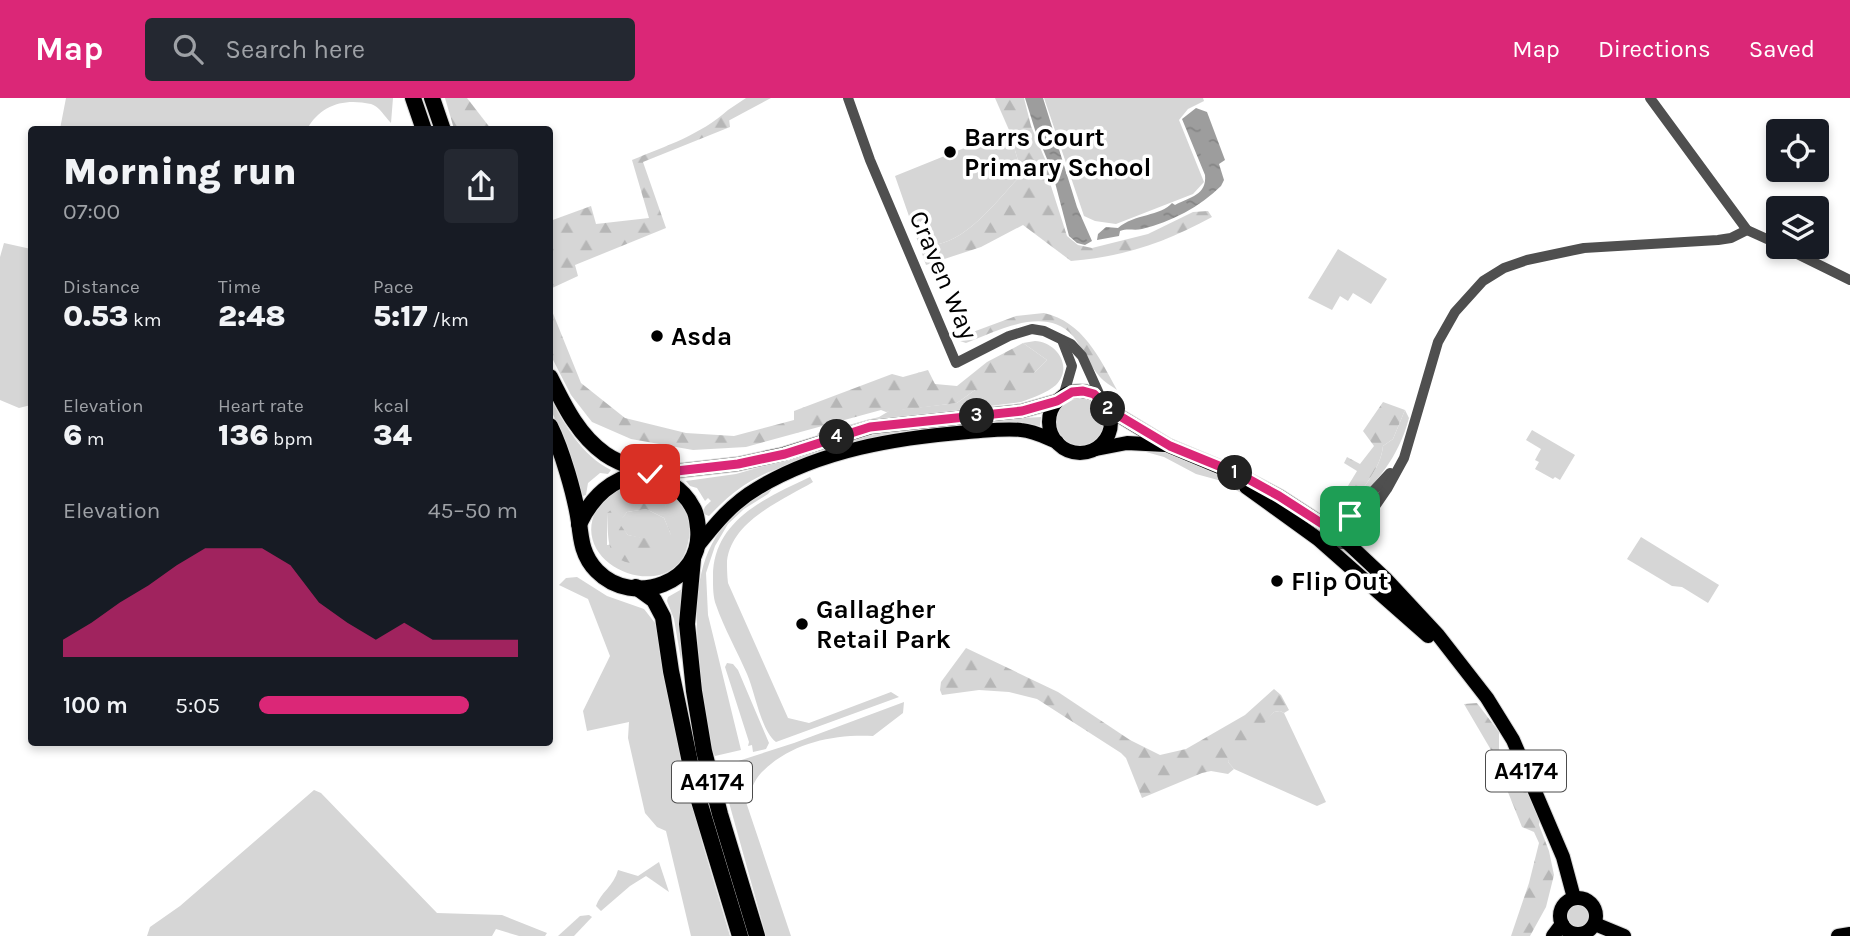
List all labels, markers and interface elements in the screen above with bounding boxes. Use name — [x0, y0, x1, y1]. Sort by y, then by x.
search box — [145, 18, 635, 81]
text: Map — [35, 30, 103, 68]
icon: search — [169, 30, 207, 68]
text: Search here — [225, 34, 365, 65]
text: Map — [1512, 35, 1560, 63]
text: Directions — [1598, 35, 1711, 63]
text: Saved — [1749, 35, 1815, 63]
map controls — [1766, 119, 1829, 259]
button: locate — [1766, 119, 1829, 182]
place label: Barrs Court Primary School — [964, 122, 1151, 183]
marker: Barrs Court Primary School — [942, 144, 958, 160]
text: Morning run — [63, 149, 297, 194]
button: share — [444, 149, 518, 223]
button: layers — [1766, 196, 1829, 259]
text: 07:00 — [63, 198, 120, 225]
street label: Craven Way — [903, 206, 985, 344]
text: Distance — [63, 276, 140, 298]
text: Time — [218, 276, 261, 298]
text: Pace — [373, 276, 414, 298]
text: 0.53 — [63, 298, 128, 334]
text: 2:48 — [218, 298, 286, 334]
text: 5:17 — [373, 298, 428, 334]
text: km — [128, 309, 161, 331]
text: /km — [428, 309, 469, 331]
place label: Asda — [671, 321, 732, 352]
marker: Asda — [649, 328, 665, 344]
pin: 2 — [1090, 392, 1126, 426]
text: Elevation — [63, 395, 143, 417]
text: Heart rate — [218, 395, 304, 417]
text: kcal — [373, 395, 409, 417]
text: 2 — [1102, 397, 1113, 419]
pin: 3 — [960, 398, 995, 434]
text: 3 — [971, 404, 982, 426]
text: 6 — [63, 417, 82, 453]
text: 136 — [218, 417, 268, 453]
text: 34 — [373, 417, 412, 453]
pin: 4 — [820, 420, 854, 454]
text: 4 — [831, 425, 842, 447]
text: m — [82, 428, 105, 450]
text: bpm — [268, 428, 313, 450]
pin — [620, 444, 680, 504]
icon: check — [631, 455, 669, 493]
pin: 1 — [1218, 456, 1252, 490]
text: 1 — [1231, 461, 1238, 483]
pin — [1320, 486, 1380, 546]
text: Elevation — [63, 497, 160, 524]
text: 45–50 m — [428, 497, 518, 524]
icon: arrive — [1331, 497, 1369, 535]
place label: Flip Out — [1291, 566, 1388, 597]
marker: Flip Out — [1269, 573, 1285, 589]
place label: Gallagher Retail Park — [816, 594, 951, 655]
marker: Gallagher Retail Park — [794, 616, 810, 632]
text: 100 m — [63, 692, 128, 719]
text: 5:05 — [175, 692, 220, 719]
road number: A4174 — [1486, 750, 1566, 792]
road number: A4174 — [672, 762, 752, 802]

